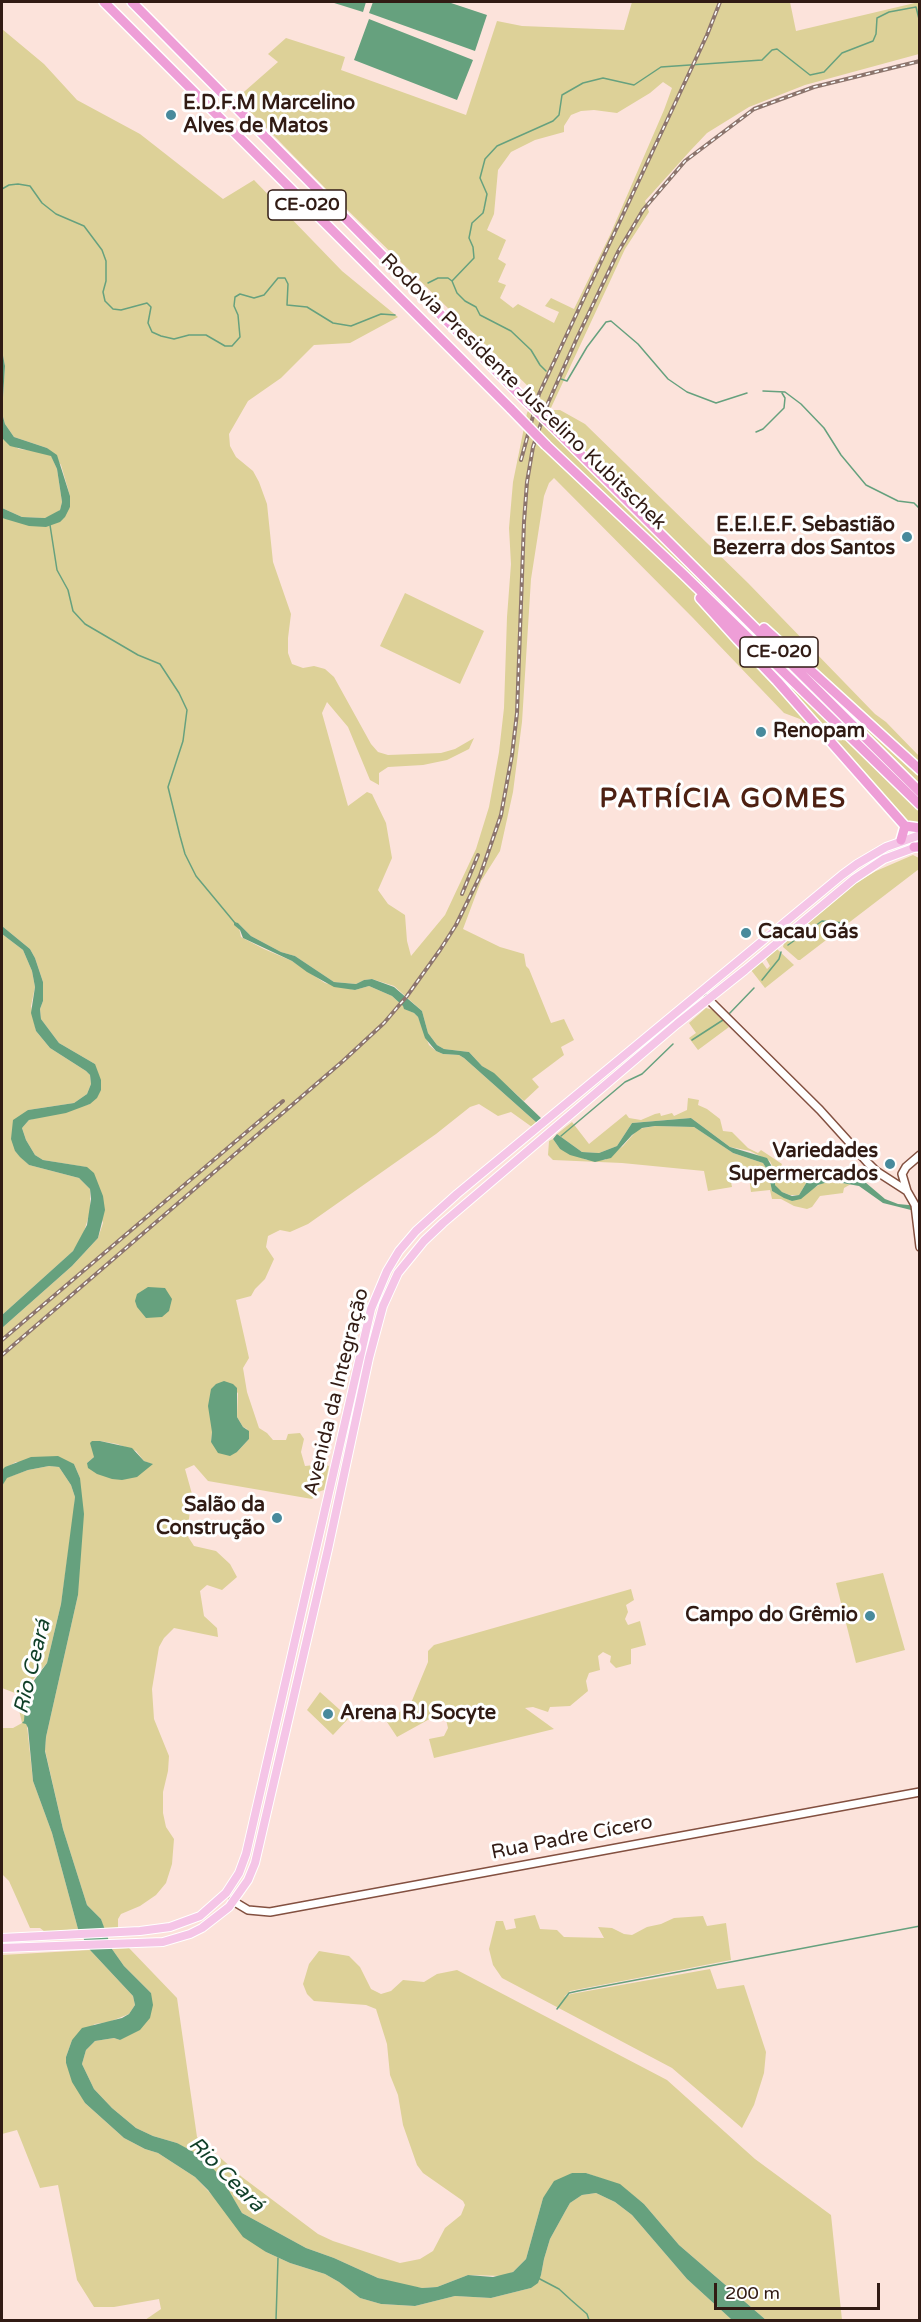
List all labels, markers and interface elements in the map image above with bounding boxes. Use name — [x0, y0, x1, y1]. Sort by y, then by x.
place label: E.D.F.M Marcelino Alves de Matos — [183, 92, 355, 139]
marker: E.D.F.M Marcelino Alves de Matos — [164, 108, 178, 122]
road number: CE-020 — [268, 190, 346, 220]
street label: Rodovia Presidente Juscelino Kubitschek — [375, 249, 671, 535]
place label: E.E.I.E.F. Sebastião Bezerra dos Santos — [713, 514, 895, 561]
marker: E.E.I.E.F. Sebastião Bezerra dos Santos — [900, 530, 914, 544]
road number: CE-020 — [740, 637, 818, 667]
place label: Renopam — [773, 720, 865, 744]
marker: Renopam — [754, 725, 768, 739]
district label: PATRÍCIA GOMES — [599, 784, 847, 816]
place label: Cacau Gás — [758, 921, 858, 945]
marker: Cacau Gás — [739, 926, 753, 940]
place label: Variedades Supermercados — [729, 1140, 878, 1187]
marker: Variedades Supermercados — [883, 1157, 897, 1171]
street label: Avenida da Integração — [300, 1286, 374, 1498]
place label: Salão da Construção — [156, 1494, 265, 1541]
marker: Salão da Construção — [270, 1511, 284, 1525]
place label: Campo do Grêmio — [685, 1604, 858, 1628]
marker: Campo do Grêmio — [863, 1609, 877, 1623]
water label: Rio Ceará — [9, 1617, 57, 1717]
place label: Arena RJ Socyte — [340, 1702, 496, 1726]
marker: Arena RJ Socyte — [321, 1707, 335, 1721]
street label: Rua Padre Cícero — [489, 1811, 655, 1865]
water label: Rio Ceará — [183, 2132, 269, 2218]
scale bar — [717, 2271, 884, 2309]
text: 200 m — [725, 2282, 780, 2304]

